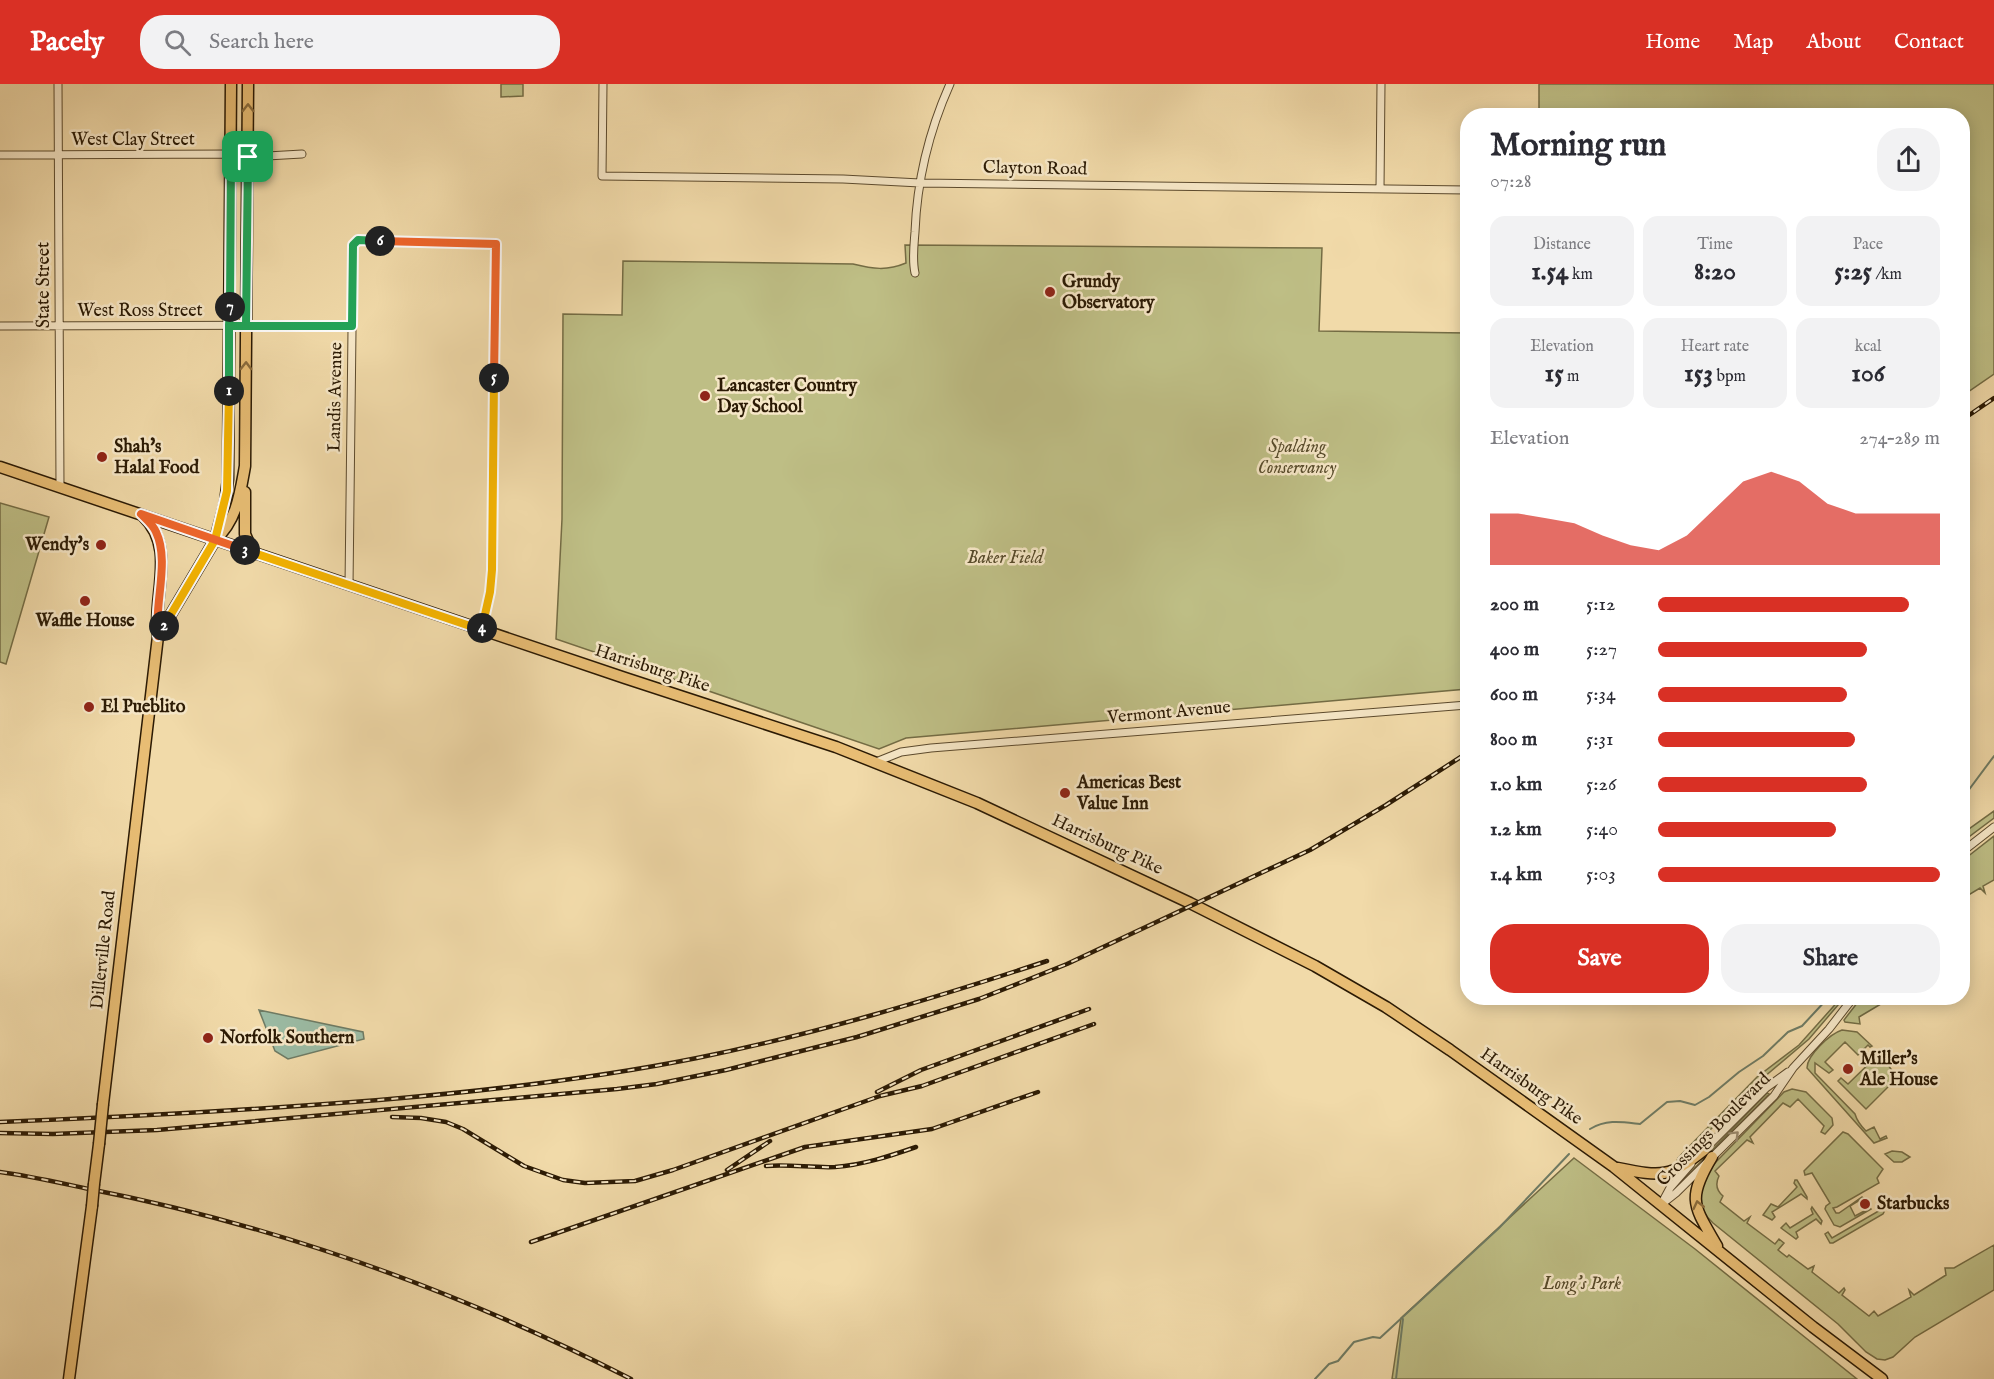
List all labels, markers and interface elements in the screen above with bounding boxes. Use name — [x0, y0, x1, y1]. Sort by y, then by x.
search box — [140, 15, 560, 69]
text: Pacely — [30, 25, 104, 60]
icon: search — [161, 26, 194, 59]
text: Search here — [209, 28, 314, 56]
text: Home — [1645, 29, 1700, 56]
text: Map — [1733, 29, 1773, 56]
text: About — [1806, 29, 1861, 56]
text: Contact — [1894, 29, 1964, 56]
one-way arrow — [242, 103, 254, 112]
text: Morning run — [1490, 125, 1666, 167]
button: share — [1877, 128, 1940, 191]
street label: West Clay Street — [71, 129, 195, 152]
pin — [222, 131, 273, 182]
icon: arrive — [231, 140, 264, 173]
street label: Clayton Road — [983, 157, 1088, 181]
text: 07:28 — [1490, 169, 1532, 194]
pin: 6 — [365, 226, 395, 256]
text: 6 — [377, 231, 383, 251]
text: Distance — [1533, 235, 1591, 255]
text: Time — [1697, 235, 1733, 255]
text: Pace — [1853, 235, 1883, 255]
street label: State Street — [33, 242, 56, 328]
text: 1.54 — [1531, 255, 1568, 288]
text: 8:20 — [1694, 255, 1736, 288]
text: 5:25 — [1834, 255, 1872, 288]
text: km — [1568, 265, 1593, 285]
text: /km — [1872, 265, 1902, 285]
place label: Grundy Observatory — [1062, 271, 1156, 315]
marker: Grundy Observatory — [1043, 285, 1057, 299]
pin: 7 — [215, 292, 245, 322]
text: 7 — [226, 297, 234, 317]
street label: West Ross Street — [77, 300, 203, 323]
text: Elevation — [1530, 337, 1594, 357]
text: Heart rate — [1681, 337, 1749, 357]
text: kcal — [1855, 337, 1881, 357]
street label: Landis Avenue — [324, 342, 348, 452]
text: 15 — [1545, 357, 1564, 390]
text: 153 — [1684, 357, 1713, 390]
text: 106 — [1851, 357, 1885, 390]
one-way arrow — [240, 361, 252, 370]
pin: 5 — [479, 363, 509, 393]
text: m — [1564, 367, 1579, 387]
text: bpm — [1713, 367, 1746, 387]
text: 5 — [491, 368, 497, 388]
place label: Lancaster Country Day School — [717, 375, 858, 419]
pin: 1 — [214, 376, 244, 406]
text: 1 — [226, 381, 232, 401]
marker: Lancaster Country Day School — [698, 389, 712, 403]
text: Elevation — [1490, 426, 1569, 451]
text: 274–289 m — [1859, 426, 1940, 451]
place label: Shah's Halal Food — [114, 436, 199, 480]
park label: Spalding Conservancy — [1258, 436, 1336, 480]
marker: Shah's Halal Food — [95, 450, 109, 464]
place label: Wendy's — [24, 534, 90, 557]
pin: 3 — [230, 535, 260, 565]
marker: Wendy's — [94, 538, 108, 552]
text: 3 — [242, 540, 248, 560]
park label: Baker Field — [967, 547, 1045, 570]
text: 200 m — [1490, 592, 1539, 617]
text: 5:12 — [1586, 592, 1615, 617]
marker: Waffle House — [78, 594, 92, 608]
place label: Waffle House — [35, 610, 135, 633]
pin: 2 — [149, 611, 179, 641]
pin: 4 — [467, 613, 497, 643]
text: 2 — [160, 616, 168, 636]
text: 4 — [478, 618, 486, 638]
text: 400 m — [1490, 637, 1539, 662]
text: 5:27 — [1586, 637, 1617, 662]
street label: Harrisburg Pike — [591, 640, 713, 698]
text: 600 m — [1490, 682, 1538, 707]
text: 5:34 — [1586, 682, 1616, 707]
place label: El Pueblito — [101, 696, 186, 719]
street label: Vermont Avenue — [1105, 696, 1232, 730]
marker: El Pueblito — [82, 700, 96, 714]
text: 800 m — [1490, 727, 1537, 752]
text: 5:31 — [1586, 727, 1613, 752]
place label: Americas Best Value Inn — [1076, 772, 1182, 816]
text: 1.0 km — [1490, 772, 1542, 797]
text: 5:26 — [1586, 772, 1616, 797]
marker: Americas Best Value Inn — [1058, 786, 1072, 800]
street label: Harrisburg Pike — [1048, 809, 1166, 881]
text: 1.2 km — [1490, 817, 1542, 842]
text: 5:40 — [1586, 817, 1618, 842]
text: 1.4 km — [1490, 862, 1542, 887]
text: 5:03 — [1586, 862, 1616, 887]
street label: Dillerville Road — [86, 889, 122, 1011]
button: Save — [1490, 924, 1709, 993]
button: Share — [1721, 924, 1940, 993]
place label: Norfolk Southern — [219, 1027, 355, 1050]
marker: Norfolk Southern — [201, 1031, 215, 1045]
street label: Harrisburg Pike — [1475, 1043, 1587, 1131]
place label: Miller's Ale House — [1859, 1048, 1939, 1092]
marker: Miller's Ale House — [1841, 1062, 1855, 1076]
street label: Crossings Boulevard — [1652, 1068, 1776, 1192]
one-way arrow — [1728, 1131, 1738, 1142]
place label: Starbucks — [1877, 1193, 1950, 1216]
marker: Starbucks — [1858, 1197, 1872, 1211]
one-way arrow — [1692, 1200, 1705, 1210]
park label: Long's Park — [1542, 1273, 1621, 1296]

